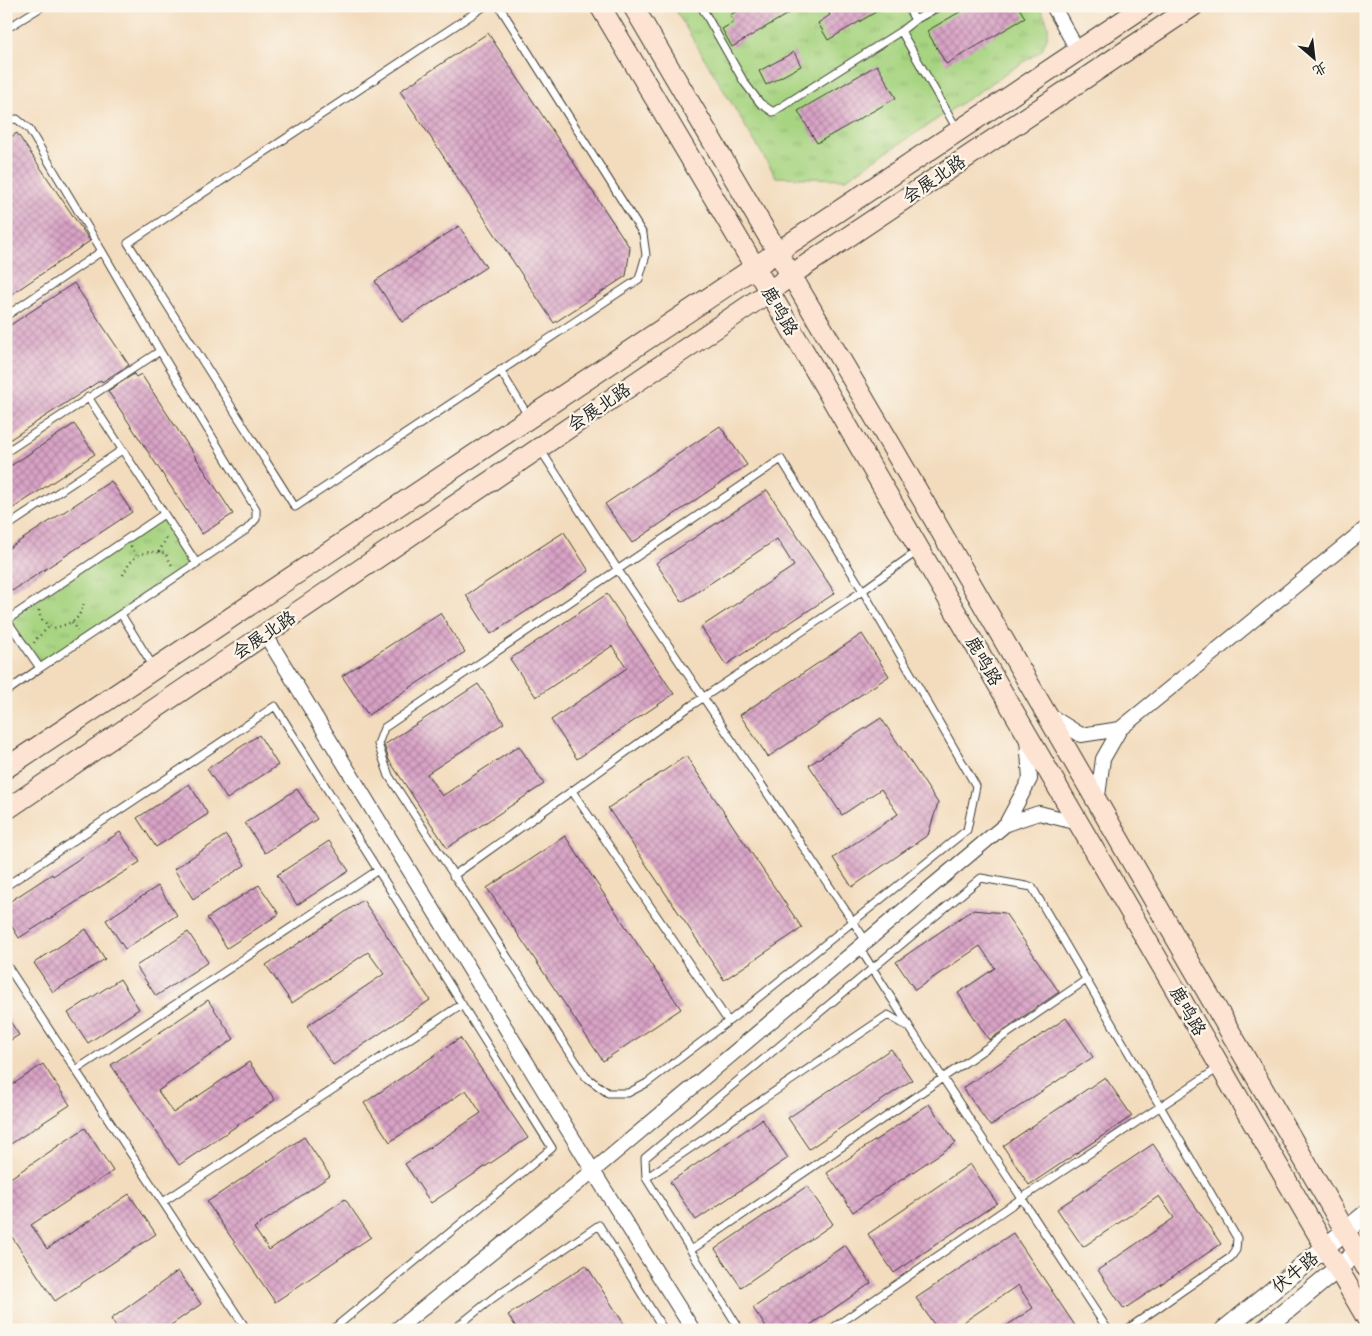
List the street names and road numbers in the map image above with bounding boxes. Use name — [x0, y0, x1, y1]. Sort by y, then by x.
street label: 会展北路 — [896, 146, 971, 209]
street label: 鹿鸣路 — [756, 280, 806, 340]
street label: 会展北路 — [561, 374, 636, 437]
street label: 会展北路 — [226, 602, 301, 665]
street label: 鹿鸣路 — [960, 630, 1010, 690]
street label: 鹿鸣路 — [1164, 980, 1214, 1040]
street label: 伏牛路 — [1265, 1243, 1324, 1298]

